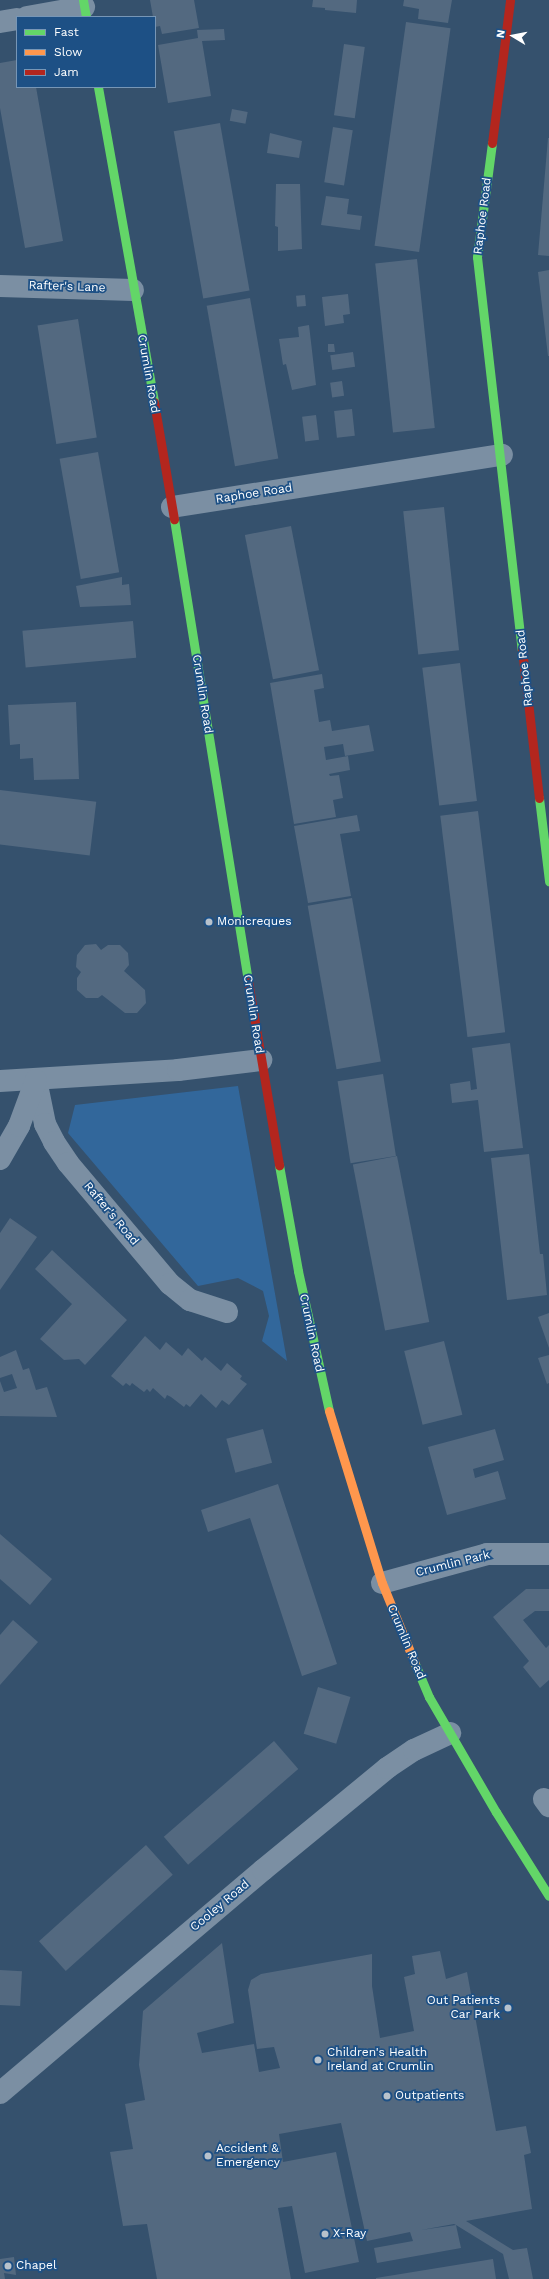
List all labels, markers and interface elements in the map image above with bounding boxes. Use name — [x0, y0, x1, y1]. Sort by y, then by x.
legend — [16, 16, 156, 88]
north arrow — [493, 16, 533, 56]
text: Fast — [54, 25, 79, 39]
text: N — [494, 29, 508, 39]
text: Slow — [54, 45, 82, 59]
text: Jam — [54, 65, 79, 79]
street label: Raphoe Road — [471, 177, 495, 255]
street label: Rafter's Lane — [28, 278, 106, 296]
street label: Crumlin Road — [134, 334, 162, 414]
street label: Raphoe Road — [215, 481, 293, 507]
street label: Raphoe Road — [514, 629, 536, 707]
street label: Crumlin Road — [189, 654, 215, 734]
place label: Monicreques — [217, 915, 291, 929]
marker: Monicreques — [204, 917, 214, 927]
street label: Crumlin Road — [240, 974, 266, 1054]
street label: Rafter's Road — [80, 1179, 142, 1249]
street label: Crumlin Road — [296, 1293, 326, 1373]
street label: Crumlin Park — [414, 1548, 492, 1580]
street label: Crumlin Road — [384, 1603, 428, 1681]
street label: Cooley Road — [188, 1877, 252, 1935]
place label: Out Patients Car Park — [427, 1994, 500, 2022]
marker: Out Patients Car Park — [503, 2003, 513, 2013]
place label: Children's Health Ireland at Crumlin — [327, 2046, 434, 2074]
marker: Children's Health Ireland at Crumlin — [312, 2054, 324, 2066]
place label: Outpatients — [395, 2089, 464, 2103]
marker: Outpatients — [382, 2091, 392, 2101]
place label: Accident & Emergency — [216, 2142, 280, 2170]
marker: Accident & Emergency — [203, 2151, 213, 2161]
place label: X-Ray — [333, 2227, 366, 2241]
marker: X-Ray — [320, 2229, 330, 2239]
place label: Chapel — [16, 2259, 57, 2273]
marker: Chapel — [3, 2261, 13, 2271]

